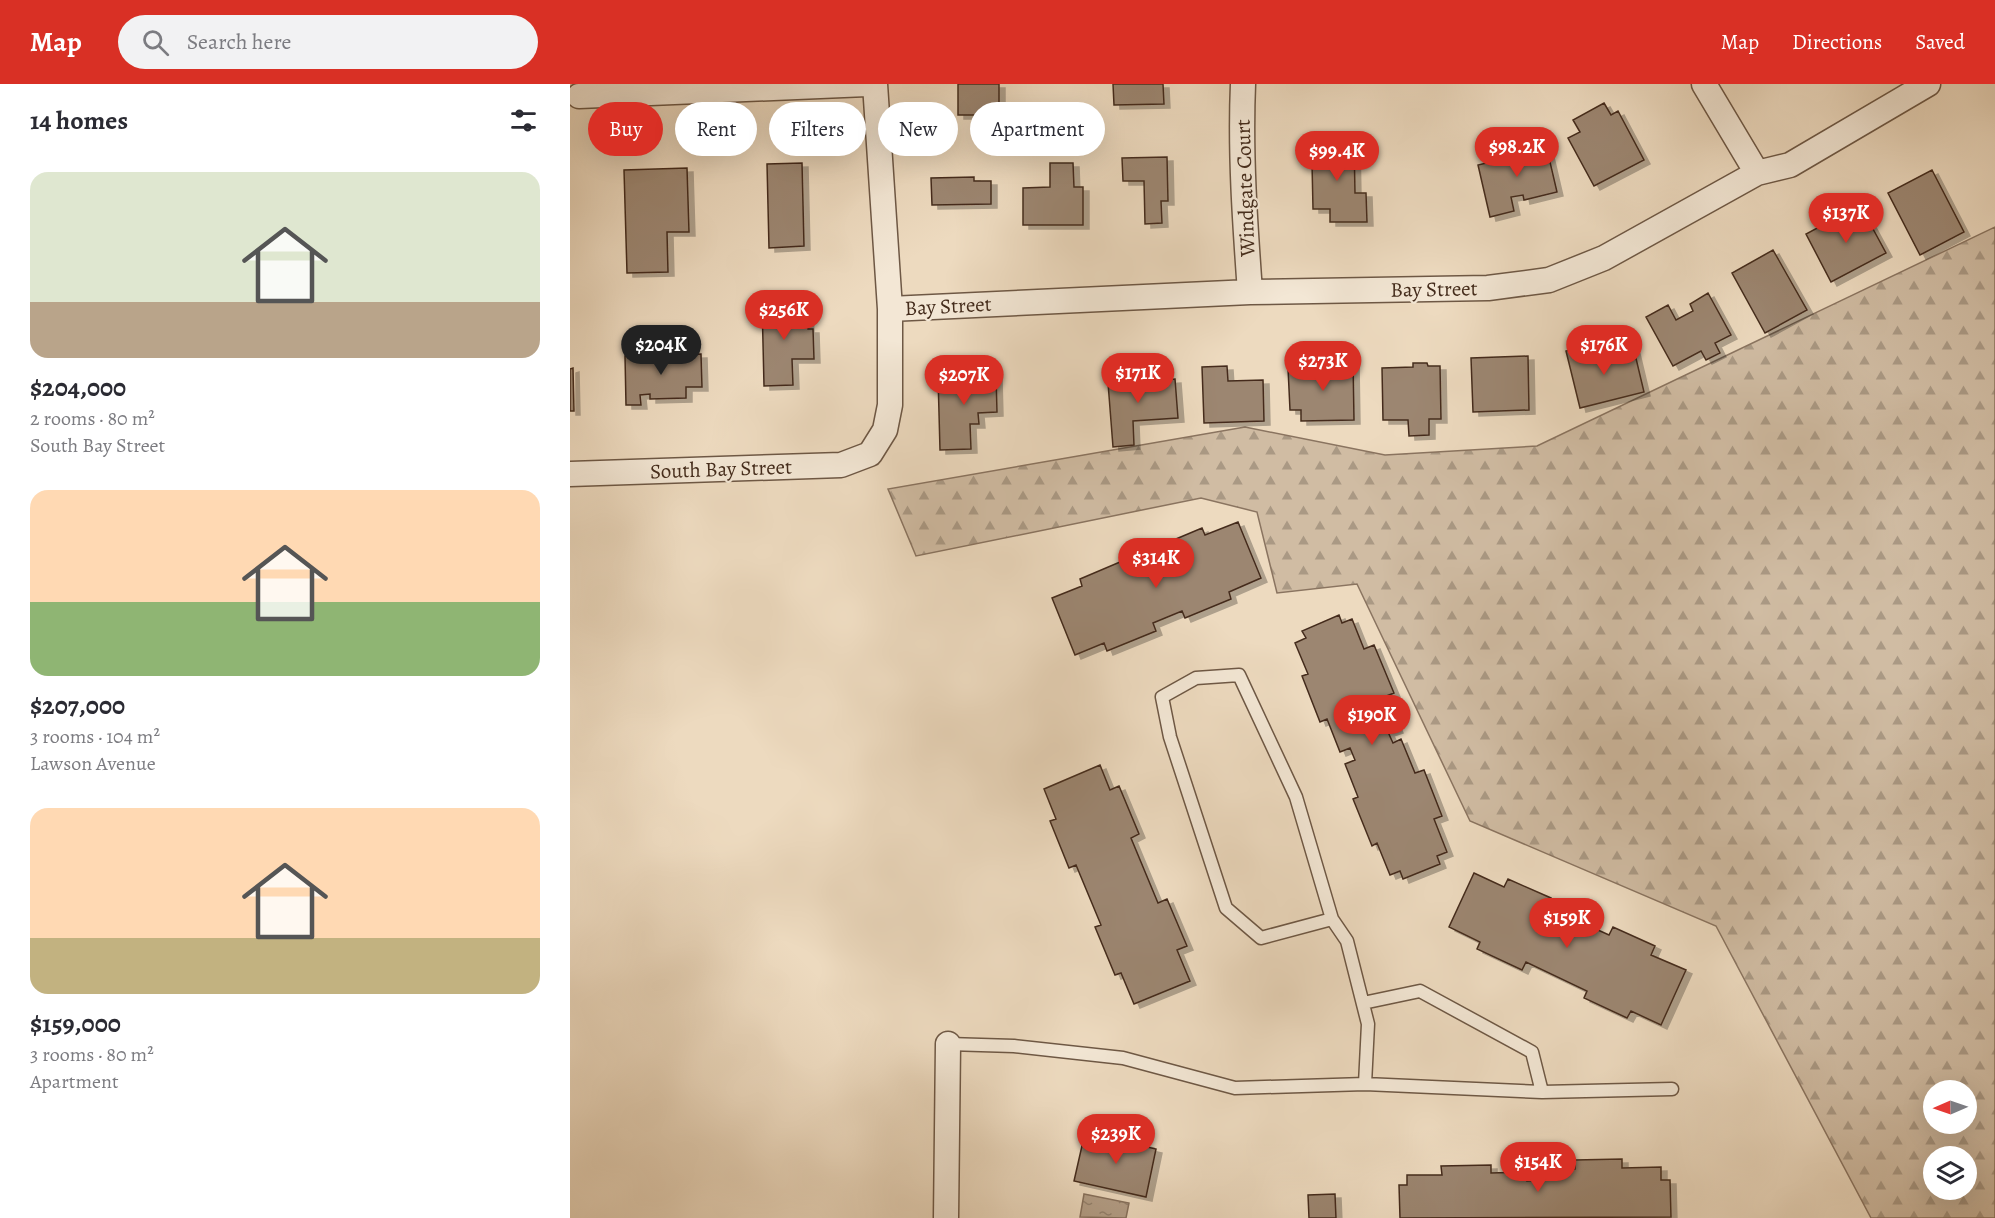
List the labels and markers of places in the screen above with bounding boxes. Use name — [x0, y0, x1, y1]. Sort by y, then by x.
pin: $98.2K — [1468, 127, 1566, 178]
pin: $99.4K — [1288, 131, 1386, 182]
pin: $137K — [1804, 193, 1888, 244]
pin: $256K — [742, 290, 826, 341]
pin: $204K — [619, 325, 703, 376]
pin: $176K — [1562, 325, 1646, 376]
pin: $273K — [1281, 341, 1365, 392]
pin: $171K — [1096, 353, 1180, 404]
pin: $207K — [922, 355, 1006, 406]
pin: $314K — [1114, 538, 1198, 589]
pin: $190K — [1330, 695, 1414, 746]
pin: $159K — [1525, 898, 1609, 949]
pin: $239K — [1074, 1114, 1158, 1165]
pin: $154K — [1496, 1142, 1580, 1193]

